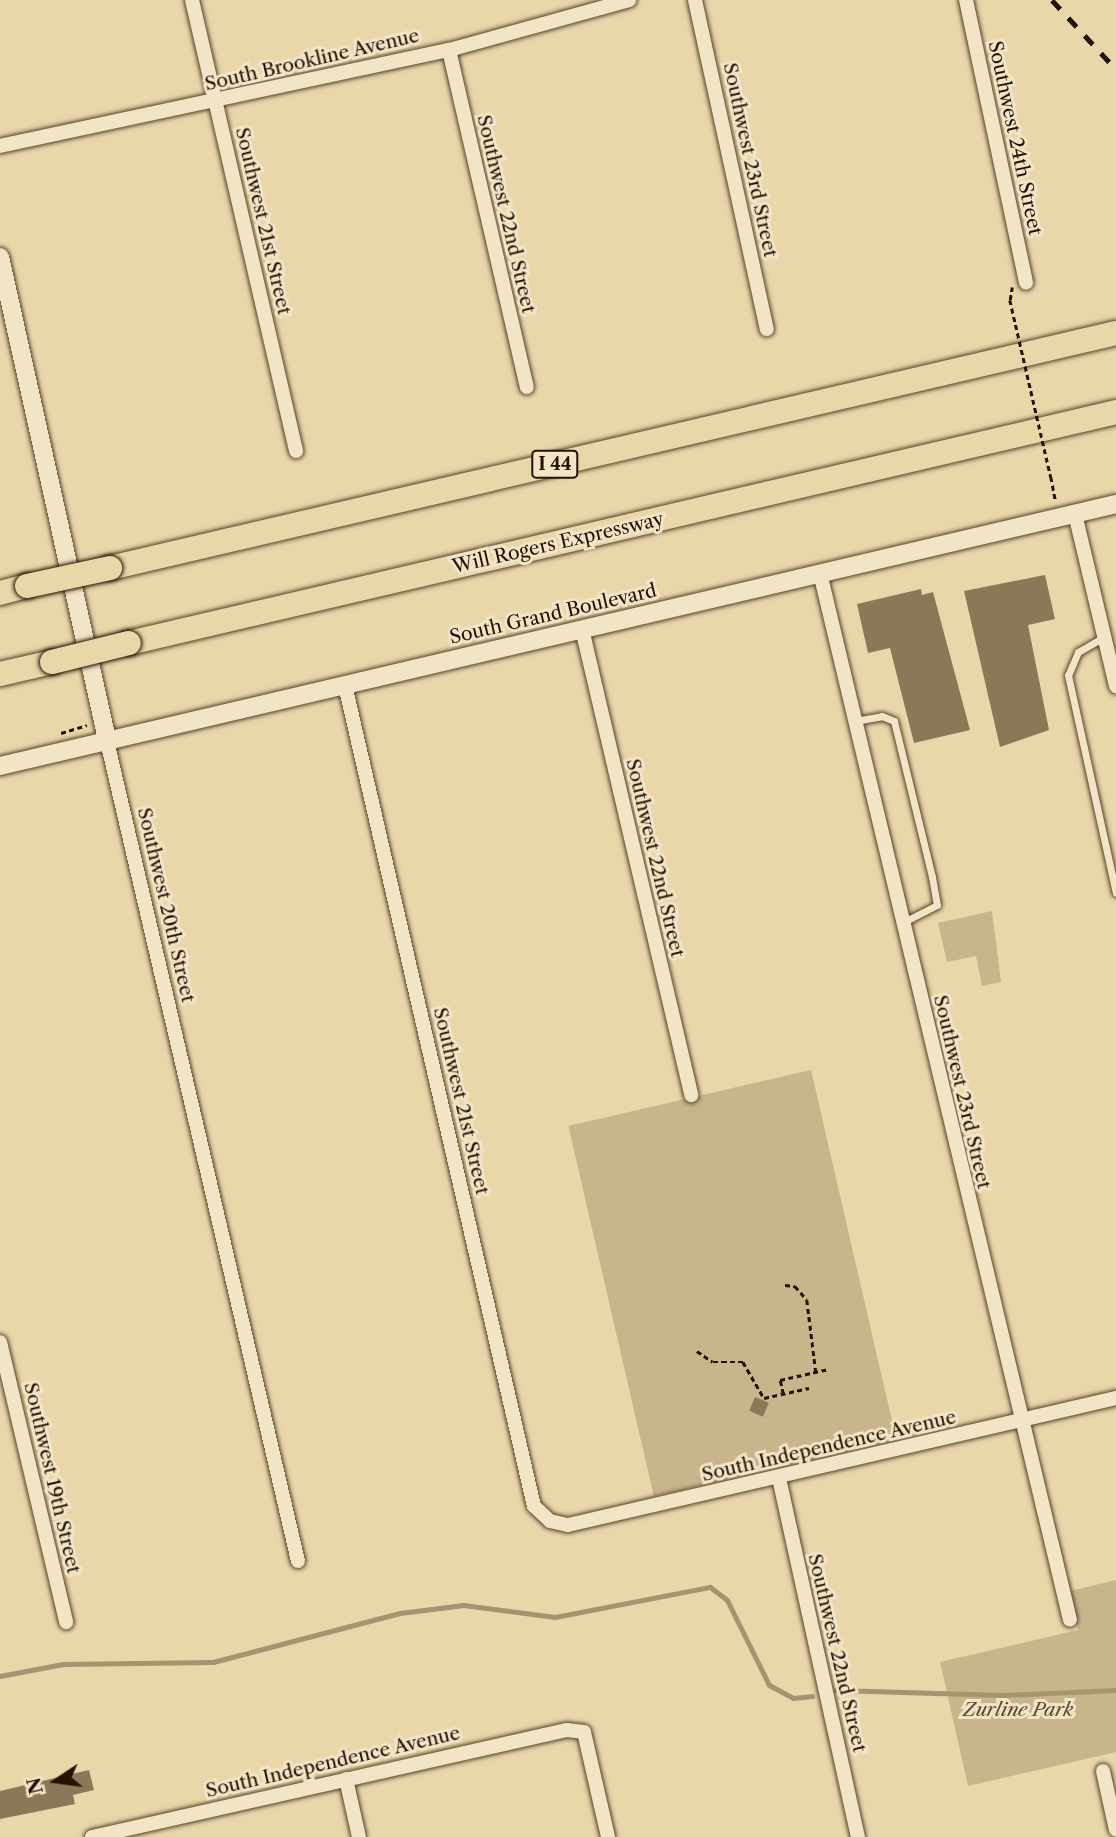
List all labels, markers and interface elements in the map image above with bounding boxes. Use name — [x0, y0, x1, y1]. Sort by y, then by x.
street label: South Brookline Avenue — [202, 24, 422, 96]
street label: Southwest 24th Street — [983, 39, 1047, 237]
street label: Southwest 23rd Street — [718, 61, 782, 259]
street label: Southwest 22nd Street — [472, 113, 540, 315]
street label: Southwest 21st Street — [230, 125, 296, 317]
road number: I 44 — [530, 450, 580, 478]
street label: Will Rogers Expressway — [450, 508, 666, 578]
street label: South Grand Boulevard — [447, 579, 659, 649]
street label: Southwest 22nd Street — [621, 757, 689, 959]
street label: Southwest 20th Street — [132, 805, 200, 1005]
street label: Southwest 23rd Street — [929, 993, 995, 1191]
street label: Southwest 21st Street — [428, 1005, 494, 1197]
street label: Southwest 19th Street — [19, 1380, 85, 1576]
street label: South Independence Avenue — [699, 1406, 959, 1486]
street label: Southwest 22nd Street — [803, 1552, 871, 1754]
park label: Zurline Park — [963, 1699, 1073, 1721]
street label: South Independence Avenue — [203, 1722, 463, 1802]
north arrow — [21, 1746, 91, 1816]
text: N — [22, 1775, 48, 1796]

